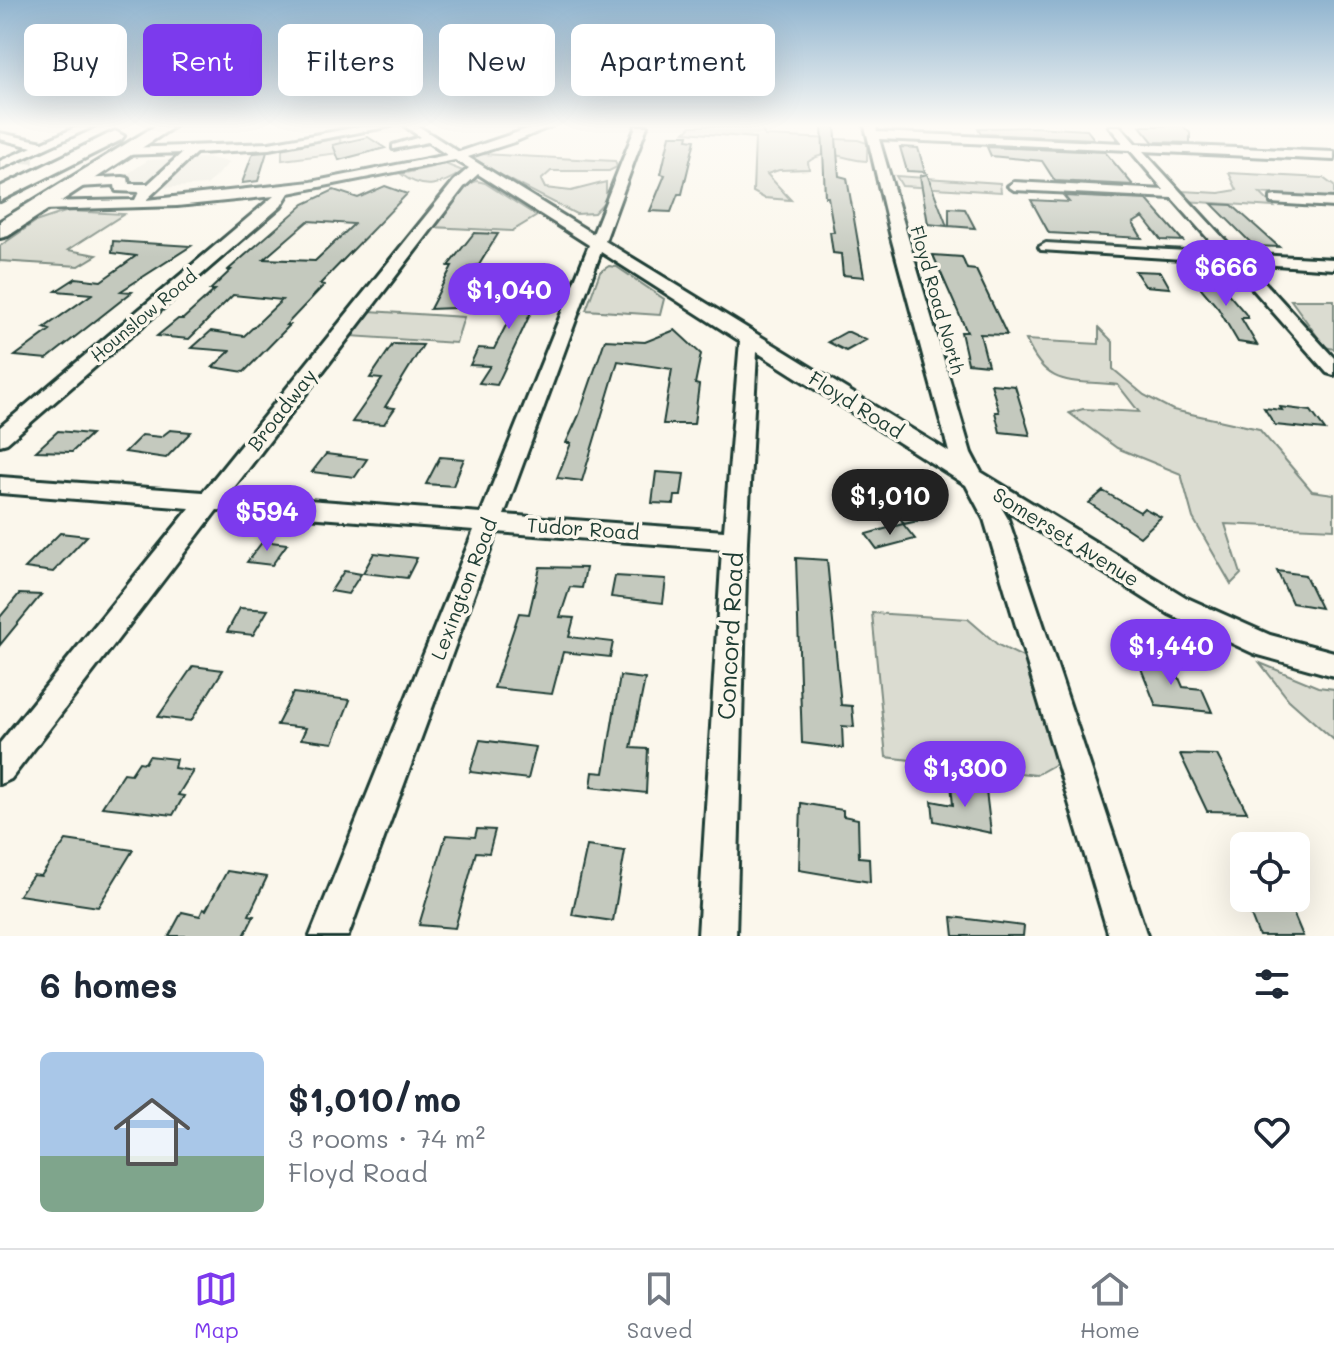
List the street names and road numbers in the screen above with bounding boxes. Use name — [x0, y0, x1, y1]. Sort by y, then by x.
street label: Floyd Road North — [905, 223, 971, 377]
street label: Hounslow Road — [85, 264, 202, 367]
street label: Broadway — [241, 363, 322, 456]
street label: Floyd Road — [804, 365, 909, 444]
street label: Somerset Avenue — [988, 481, 1145, 592]
street label: Tudor Road — [526, 511, 640, 545]
street label: Lexington Road — [424, 514, 502, 663]
street label: Concord Road — [710, 551, 749, 720]

